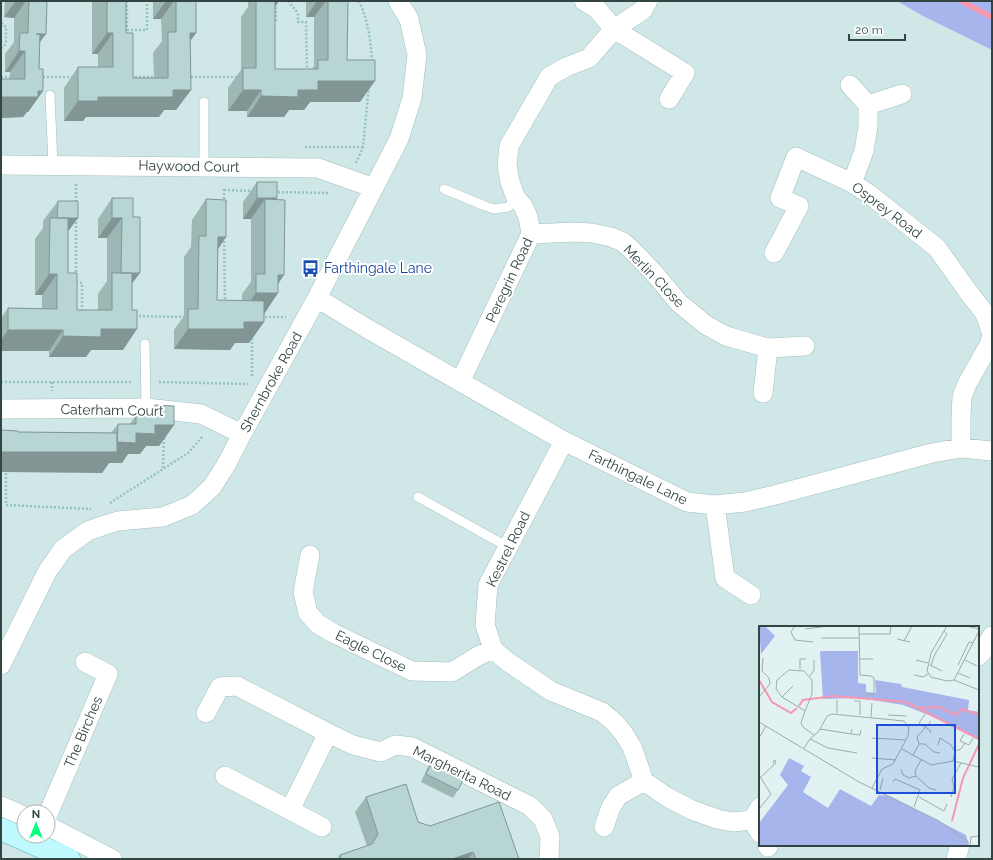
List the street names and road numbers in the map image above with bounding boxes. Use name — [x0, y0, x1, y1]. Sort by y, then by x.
street label: Haywood Court — [138, 157, 240, 175]
street label: Osprey Road — [849, 179, 925, 241]
street label: Peregrin Road — [482, 235, 536, 325]
street label: Merlin Close — [620, 241, 688, 311]
street label: Shernbroke Road — [237, 329, 305, 435]
street label: Caterham Court — [60, 401, 164, 419]
street label: Farthingale Lane — [586, 446, 690, 508]
street label: Kestrel Road — [483, 509, 533, 589]
street label: Eagle Close — [333, 627, 409, 675]
street label: The Birches — [61, 694, 105, 770]
street label: Margherita Road — [410, 742, 514, 804]

